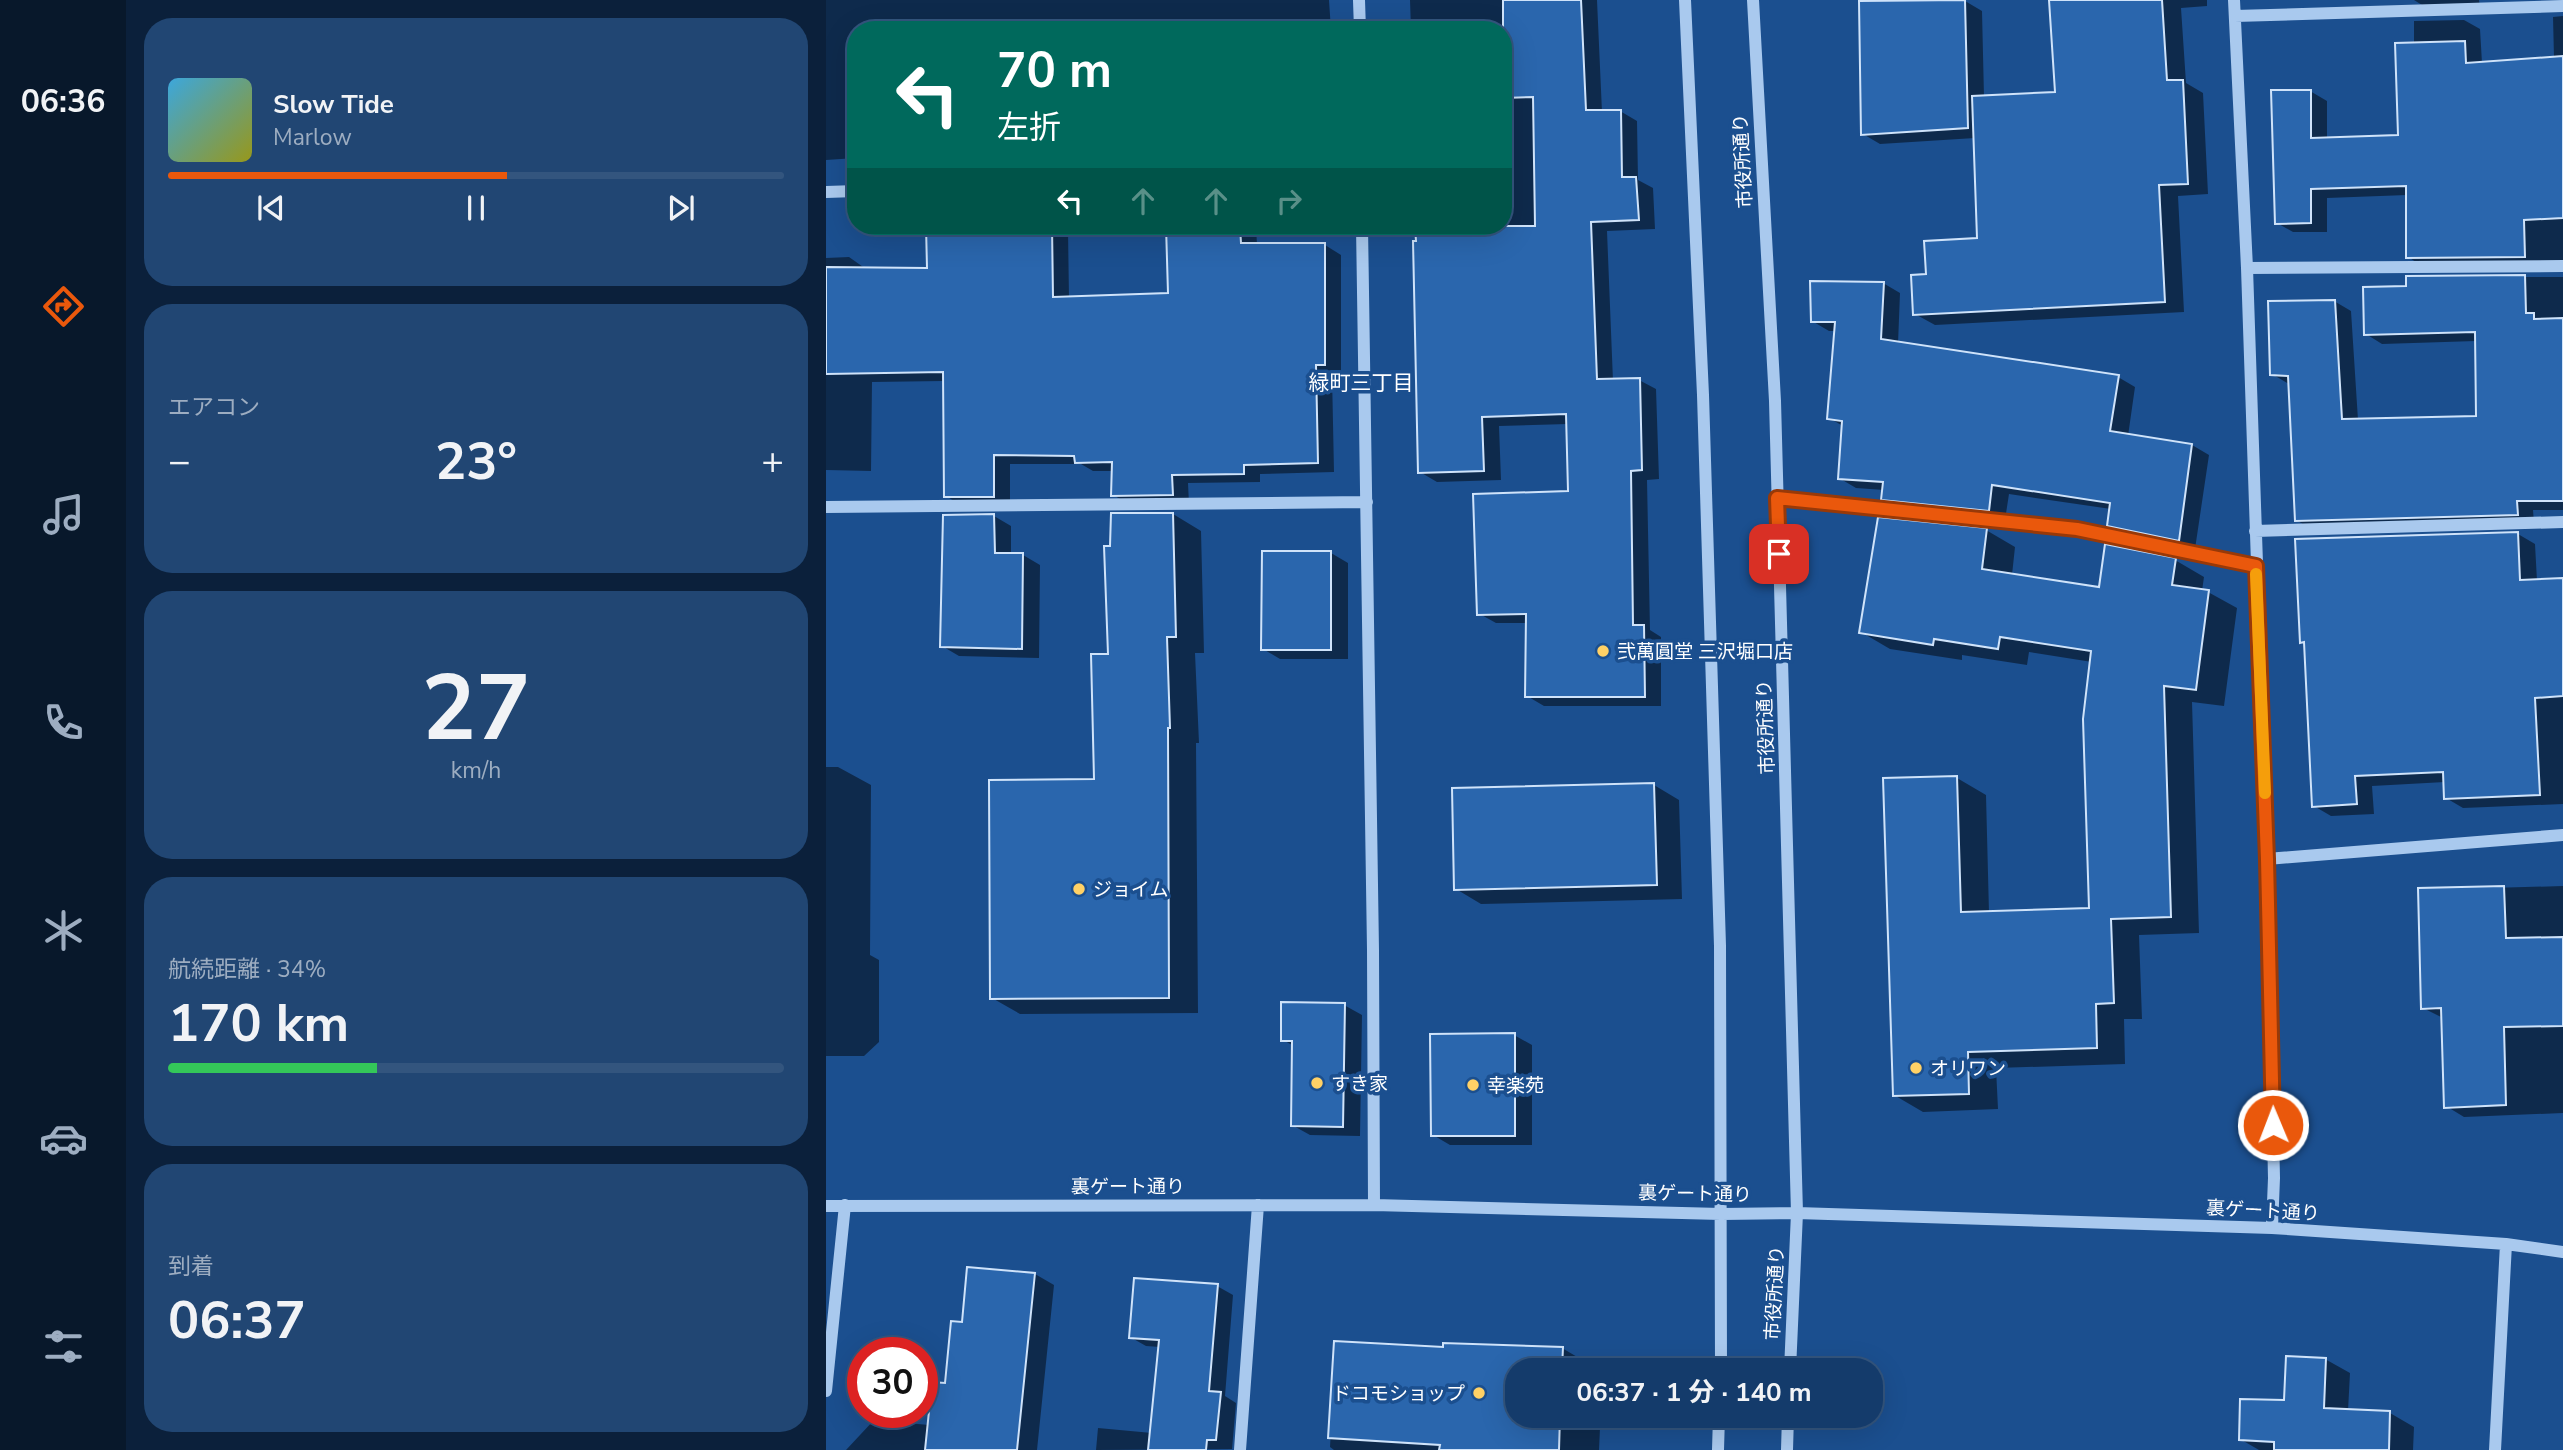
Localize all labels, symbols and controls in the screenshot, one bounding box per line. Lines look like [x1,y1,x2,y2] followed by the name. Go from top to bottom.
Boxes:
[997,37,1112,104] text: 70 m
[882,49,973,140] icon: left
[21,80,105,123] text: 06:36
[273,87,394,122] text: Slow Tide
[997,106,1061,149] text: 左折
[1728,113,1758,209] street label: 市役所通り
[273,122,352,153] text: Marlow
[1051,182,1089,220] icon: left
[1124,182,1162,220] icon: ahead
[1197,182,1235,220] icon: ahead
[1270,182,1308,220] icon: right
[252,189,290,227] icon: previous
[457,189,495,227] icon: pause
[662,189,700,227] icon: next
[39,282,88,331] icon: directions
[1309,369,1414,397] district label: 緑町三丁目
[168,392,260,423] text: エアコン
[435,426,517,497] text: 23°
[168,436,191,487] text: −
[761,436,784,487] text: +
[39,490,88,539] icon: music
[1749,524,1809,584] pin
[1760,535,1798,573] icon: arrive
[1617,639,1793,665] place label: 弐萬圓堂 三沢堀口店
[1595,643,1611,659] marker: 弐萬圓堂 三沢堀口店
[421,647,531,771] text: 27
[1751,679,1781,775] street label: 市役所通り
[39,698,88,747] icon: phone
[451,755,501,786] text: km/h
[1093,877,1169,903] place label: ジョイム
[1071,881,1087,897] marker: ジョイム
[39,906,88,955] icon: climate
[168,954,326,985] text: 航続距離 · 34%
[168,988,349,1059] text: 170 km
[1930,1056,2006,1082] place label: オリワン
[1908,1060,1924,1076] marker: オリワン
[1331,1071,1388,1097] place label: すき家
[1487,1073,1544,1099] place label: 幸楽苑
[1309,1075,1325,1091] marker: すき家
[1465,1077,1481,1093] marker: 幸楽苑
[2236,1088,2310,1162] position arrow
[39,1114,88,1163] icon: car
[1071,1174,1185,1200] street label: 裏ゲート通り
[1638,1180,1752,1208] street label: 裏ゲート通り
[2205,1195,2321,1227] street label: 裏ゲート通り
[1760,1245,1790,1341] street label: 市役所通り
[168,1251,214,1282] text: 到着
[168,1285,306,1356] text: 06:37
[39,1322,88,1371] icon: filters
[847,1337,938,1428] speed limit sign: 30
[1576,1375,1812,1410] text: 06:37 · 1 分 · 140 m
[1332,1381,1465,1407] place label: ドコモショップ
[1471,1385,1487,1401] marker: ドコモショップ

